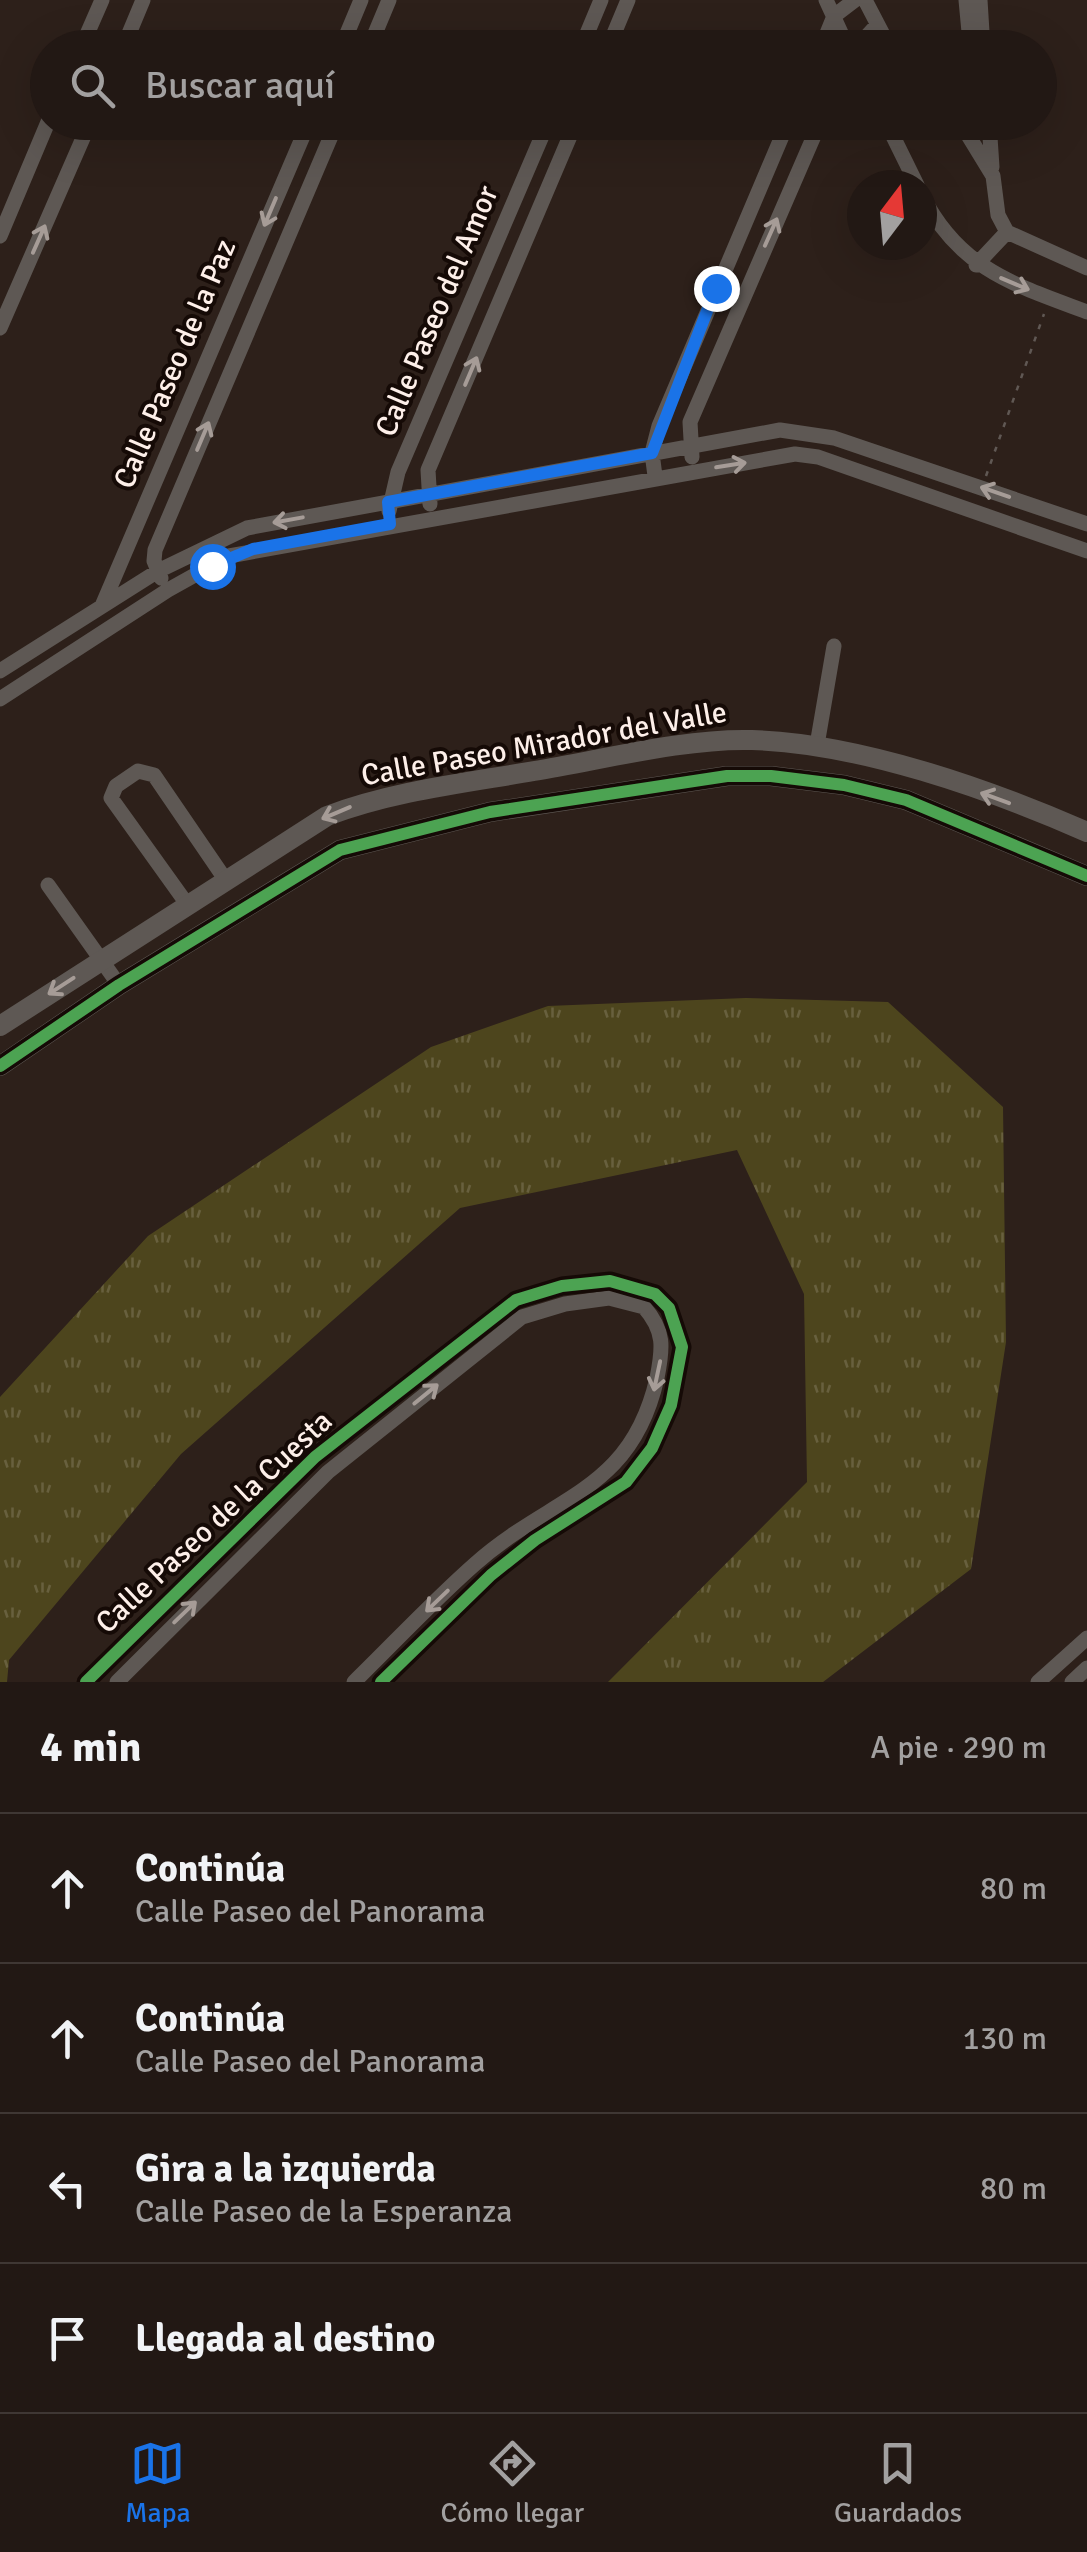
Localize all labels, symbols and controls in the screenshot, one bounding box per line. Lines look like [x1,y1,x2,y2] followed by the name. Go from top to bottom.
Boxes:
[30,30,1057,140] search box
[65,58,120,113] icon: search
[145,62,335,109] text: Buscar aquí
[847,170,937,260] north arrow
[367,180,507,442] street label: Calle Paseo del Amor
[260,196,278,227] one-way arrow
[763,217,781,248] one-way arrow
[31,224,49,255] one-way arrow
[106,234,244,494] street label: Calle Paseo de la Paz
[694,266,740,312] route end
[999,276,1030,294] one-way arrow
[463,356,481,387] one-way arrow
[195,422,213,452] one-way arrow
[714,455,747,473] one-way arrow
[980,482,1011,500] one-way arrow
[273,512,305,531] one-way arrow
[190,544,236,590] route start
[358,694,730,794] street label: Calle Paseo Mirador del Valle
[981,788,1012,806] one-way arrow
[321,805,352,823] one-way arrow
[48,975,76,996] one-way arrow
[647,1359,665,1391] one-way arrow
[412,1383,438,1405] one-way arrow
[88,1403,340,1641] street label: Calle Paseo de la Cuesta
[425,1589,449,1613] one-way arrow
[173,1600,197,1624] one-way arrow
[40,1722,141,1773] text: 4 min
[871,1728,1047,1767] text: A pie · 290 m
[135,1845,285,1892] text: Continúa
[40,1861,95,1916] icon: ahead
[980,1869,1047,1908] text: 80 m
[135,1892,486,1931] text: Calle Paseo del Panorama
[135,1995,285,2042] text: Continúa
[40,2011,95,2066] icon: ahead
[963,2019,1047,2058] text: 130 m
[135,2042,486,2081] text: Calle Paseo del Panorama
[135,2145,436,2192] text: Gira a la izquierda
[40,2161,95,2216] icon: left
[980,2169,1047,2208] text: 80 m
[135,2192,512,2231] text: Calle Paseo de la Esperanza
[40,2311,95,2366] icon: arrive
[135,2315,435,2362] text: Llegada al destino
[125,2436,191,2530] tab: Mapa
[441,2436,584,2530] tab: Cómo llegar
[834,2436,962,2530] tab: Guardados

